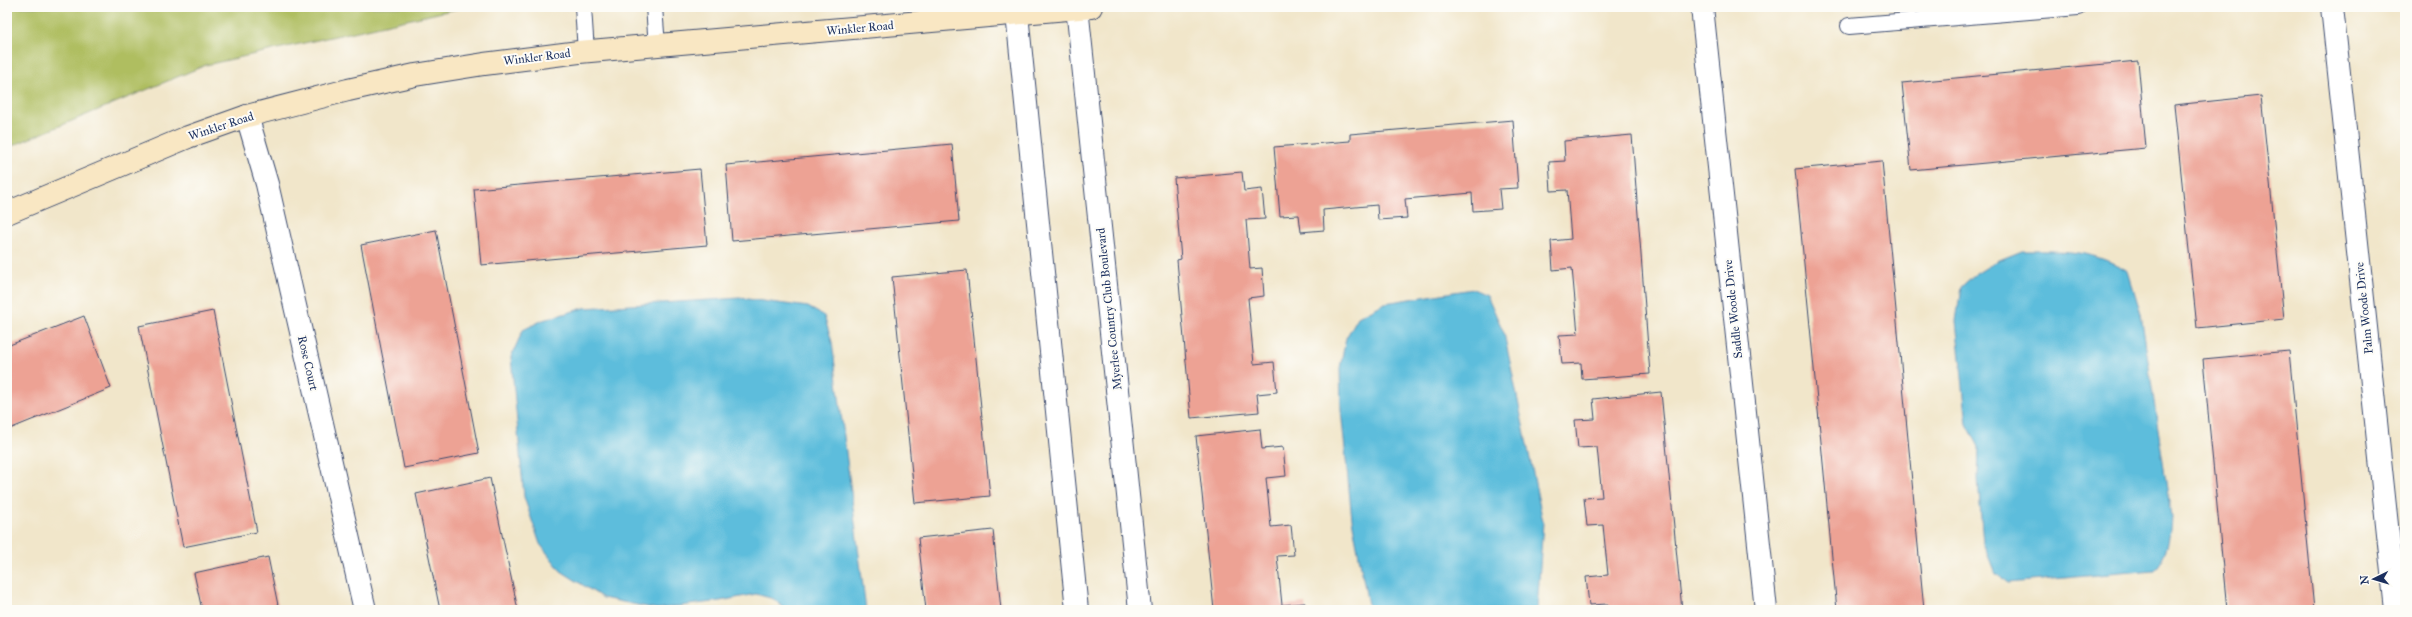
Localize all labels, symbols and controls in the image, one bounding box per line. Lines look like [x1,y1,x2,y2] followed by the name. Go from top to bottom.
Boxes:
[826,18,894,38] street label: Winkler Road
[503,46,571,68] street label: Winkler Road
[187,109,255,143] street label: Winkler Road
[1094,227,1124,391] street label: Myerlee Country Club Boulevard
[1721,259,1745,359] street label: Saddle Woode Drive
[2352,261,2376,355] street label: Palm Woode Drive
[295,334,321,393] street label: Rose Court
[2354,559,2394,599] north arrow
[2358,574,2371,585] text: N

